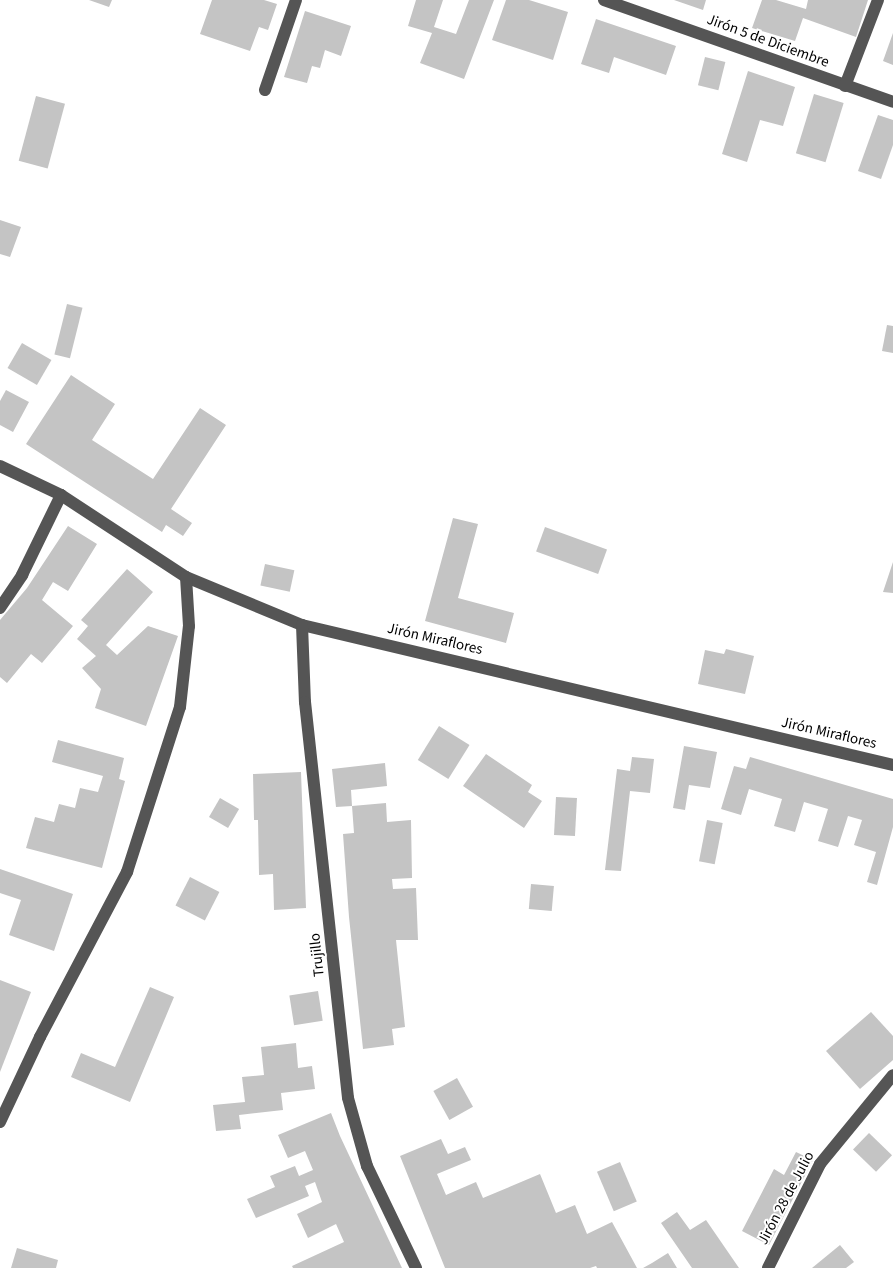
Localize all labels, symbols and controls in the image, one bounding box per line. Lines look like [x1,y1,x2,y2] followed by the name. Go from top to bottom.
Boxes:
[705,11,831,71] street label: Jirón 5 de Diciembre
[386,619,484,659] street label: Jirón Miraflores
[780,713,878,753] street label: Jirón Miraflores
[306,932,328,978] street label: Trujillo
[754,1148,818,1248] street label: Jirón 28 de Julio

